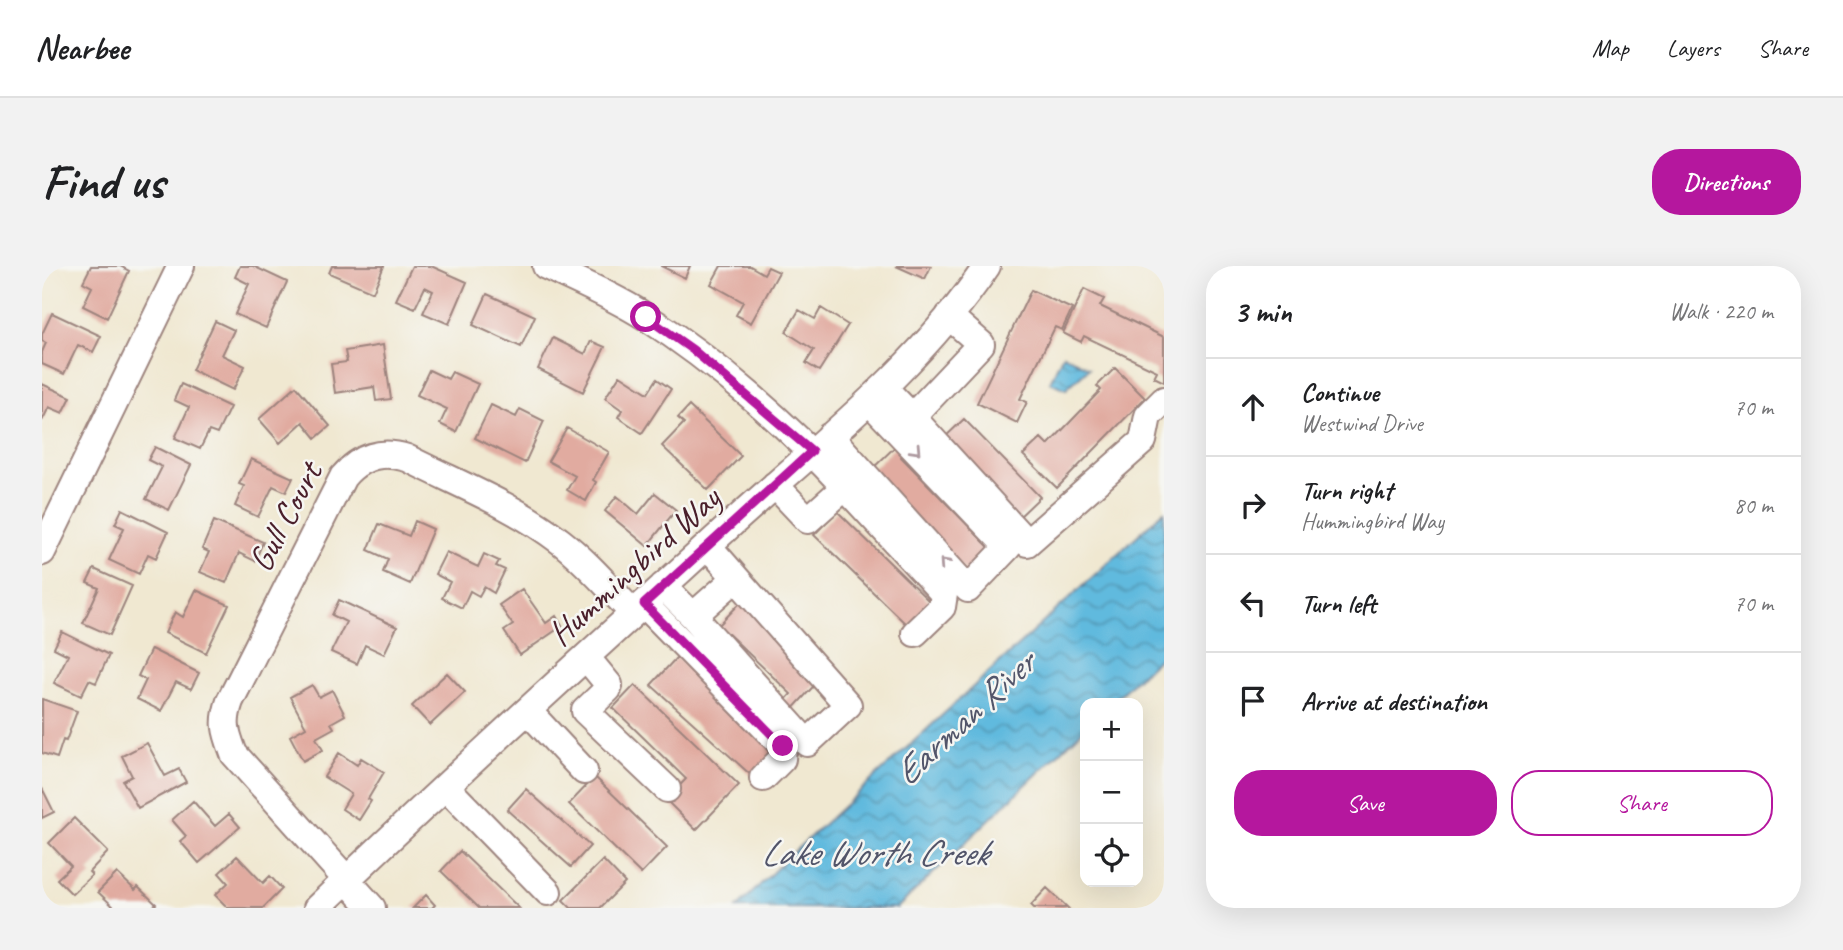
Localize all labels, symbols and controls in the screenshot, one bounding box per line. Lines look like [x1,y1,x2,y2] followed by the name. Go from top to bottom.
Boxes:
[35,27,129,69] text: Nearbee
[1592,33,1629,63] text: Map
[1667,33,1720,63] text: Layers
[1758,33,1808,63] text: Share
[1652,149,1801,215] button: Directions
[42,151,164,213] text: Find us
[1234,293,1291,331] text: 3 min
[1669,297,1773,326] text: Walk · 220 m
[630,301,661,332] route start
[1301,376,1379,409] text: Continue
[1234,388,1272,426] icon: ahead
[1734,393,1773,422] text: 70 m
[1301,409,1423,438] text: Westwind Drive
[908,442,921,455] one-way arrow
[238,452,334,579] street label: Gull Court
[1301,474,1392,507] text: Turn right
[538,475,731,655] street label: Hummingbird Way
[1234,486,1272,524] icon: right
[1734,491,1773,520] text: 80 m
[1301,507,1444,536] text: Hummingbird Way
[940,558,952,571] one-way arrow
[1234,584,1272,622] icon: left
[1301,587,1376,620] text: Turn left
[1734,589,1773,618] text: 70 m
[883,637,1049,795] water label: Earman River
[1234,682,1272,720] icon: arrive
[1301,685,1487,718] text: Arrive at destination
[1080,698,1143,887] map controls
[1080,698,1143,761] button: +
[767,730,798,761] route end
[1080,761,1143,824] button: −
[1234,770,1497,836] button: Save
[1511,770,1773,836] button: Share
[1080,824,1143,887] button: locate
[761,829,995,876] water label: Lake Worth Creek

